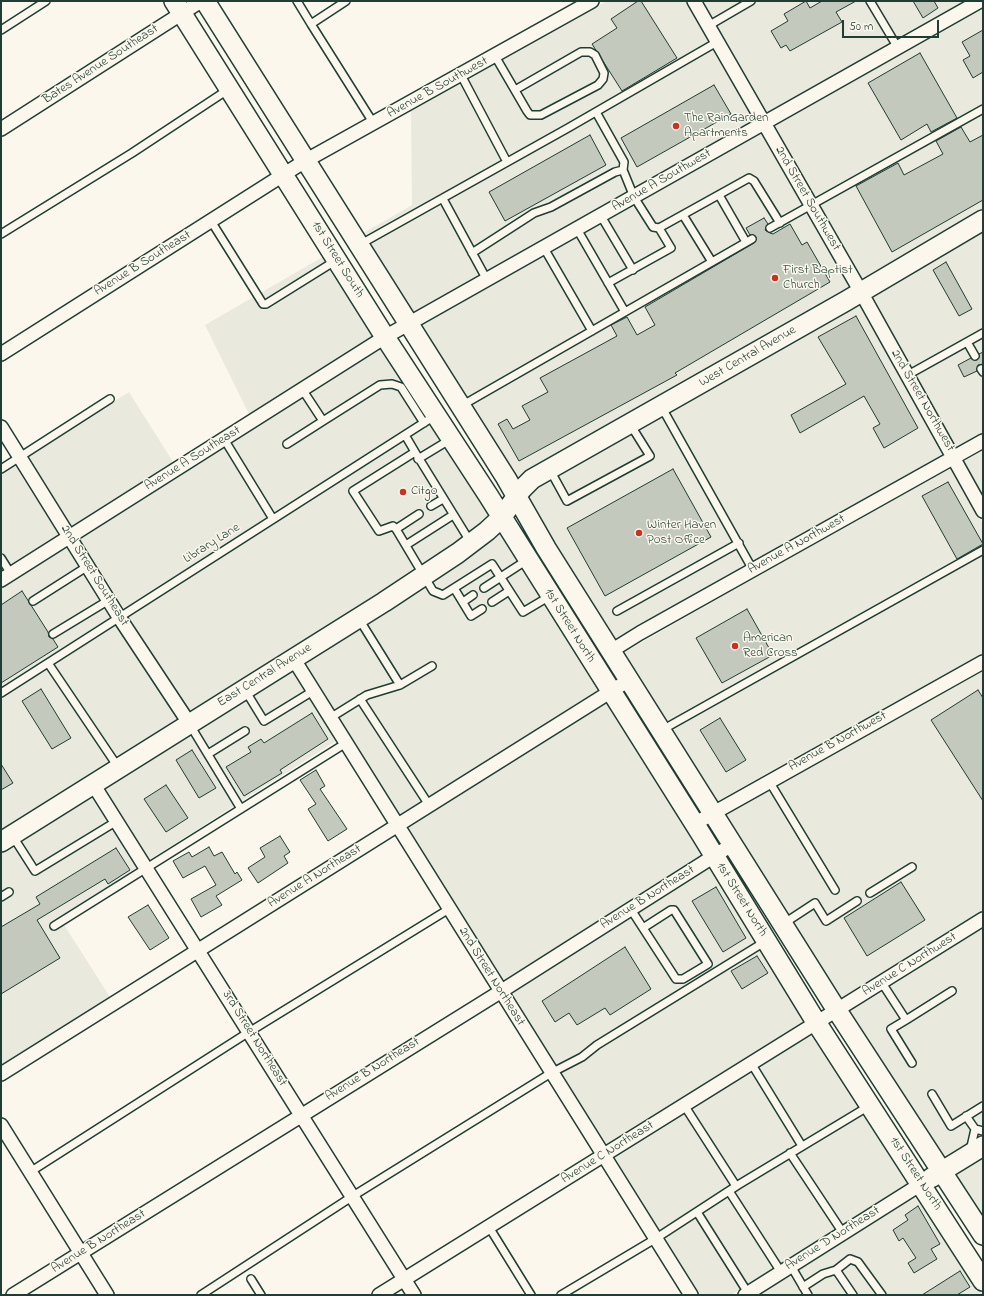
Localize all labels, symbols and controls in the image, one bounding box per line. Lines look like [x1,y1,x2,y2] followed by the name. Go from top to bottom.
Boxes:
[844,12,941,38] scale bar
[849,18,873,36] text: 50 m
[40,22,162,108] street label: Bates Avenue Southeast
[385,54,491,122] street label: Avenue B Southwest
[684,111,768,142] place label: The RainGarden Apartments
[671,121,681,131] marker: The RainGarden Apartments
[771,144,843,254] street label: 2nd Street Southwest
[610,146,714,216] street label: Avenue A Southwest
[307,219,367,301] street label: 1st Street South
[92,228,194,300] street label: Avenue B Southeast
[783,263,853,294] place label: First Baptist Church
[770,273,780,283] marker: First Baptist Church
[697,323,799,391] street label: West Central Avenue
[887,347,957,455] street label: 2nd Street Northwest
[142,423,244,495] street label: Avenue A Southeast
[411,484,437,500] place label: Citgo
[398,487,408,497] marker: Citgo
[746,512,848,578] street label: Avenue A Northwest
[647,518,716,549] place label: Winter Haven Post Office
[181,521,243,567] street label: Library Lane
[57,523,131,629] street label: 2nd Street Southeast
[634,528,644,538] marker: Winter Haven Post Office
[540,586,598,666] street label: 1st Street North
[743,631,798,662] place label: American Red Cross
[215,641,315,711] street label: East Central Avenue
[730,641,740,651] marker: American Red Cross
[786,709,890,775] street label: Avenue B Northwest
[265,842,365,912] street label: Avenue A Northeast
[712,860,770,940] street label: 1st Street North
[598,863,698,933] street label: Avenue B Northeast
[454,925,528,1029] street label: 2nd Street Northeast
[860,930,960,1000] street label: Avenue C Northwest
[218,988,290,1090] street label: 3rd Street Northeast
[323,1035,423,1105] street label: Avenue B Northeast
[559,1118,657,1188] street label: Avenue C Northeast
[885,1134,945,1214] street label: 1st Street North
[783,1204,883,1274] street label: Avenue D Northeast
[49,1207,149,1277] street label: Avenue B Northeast

